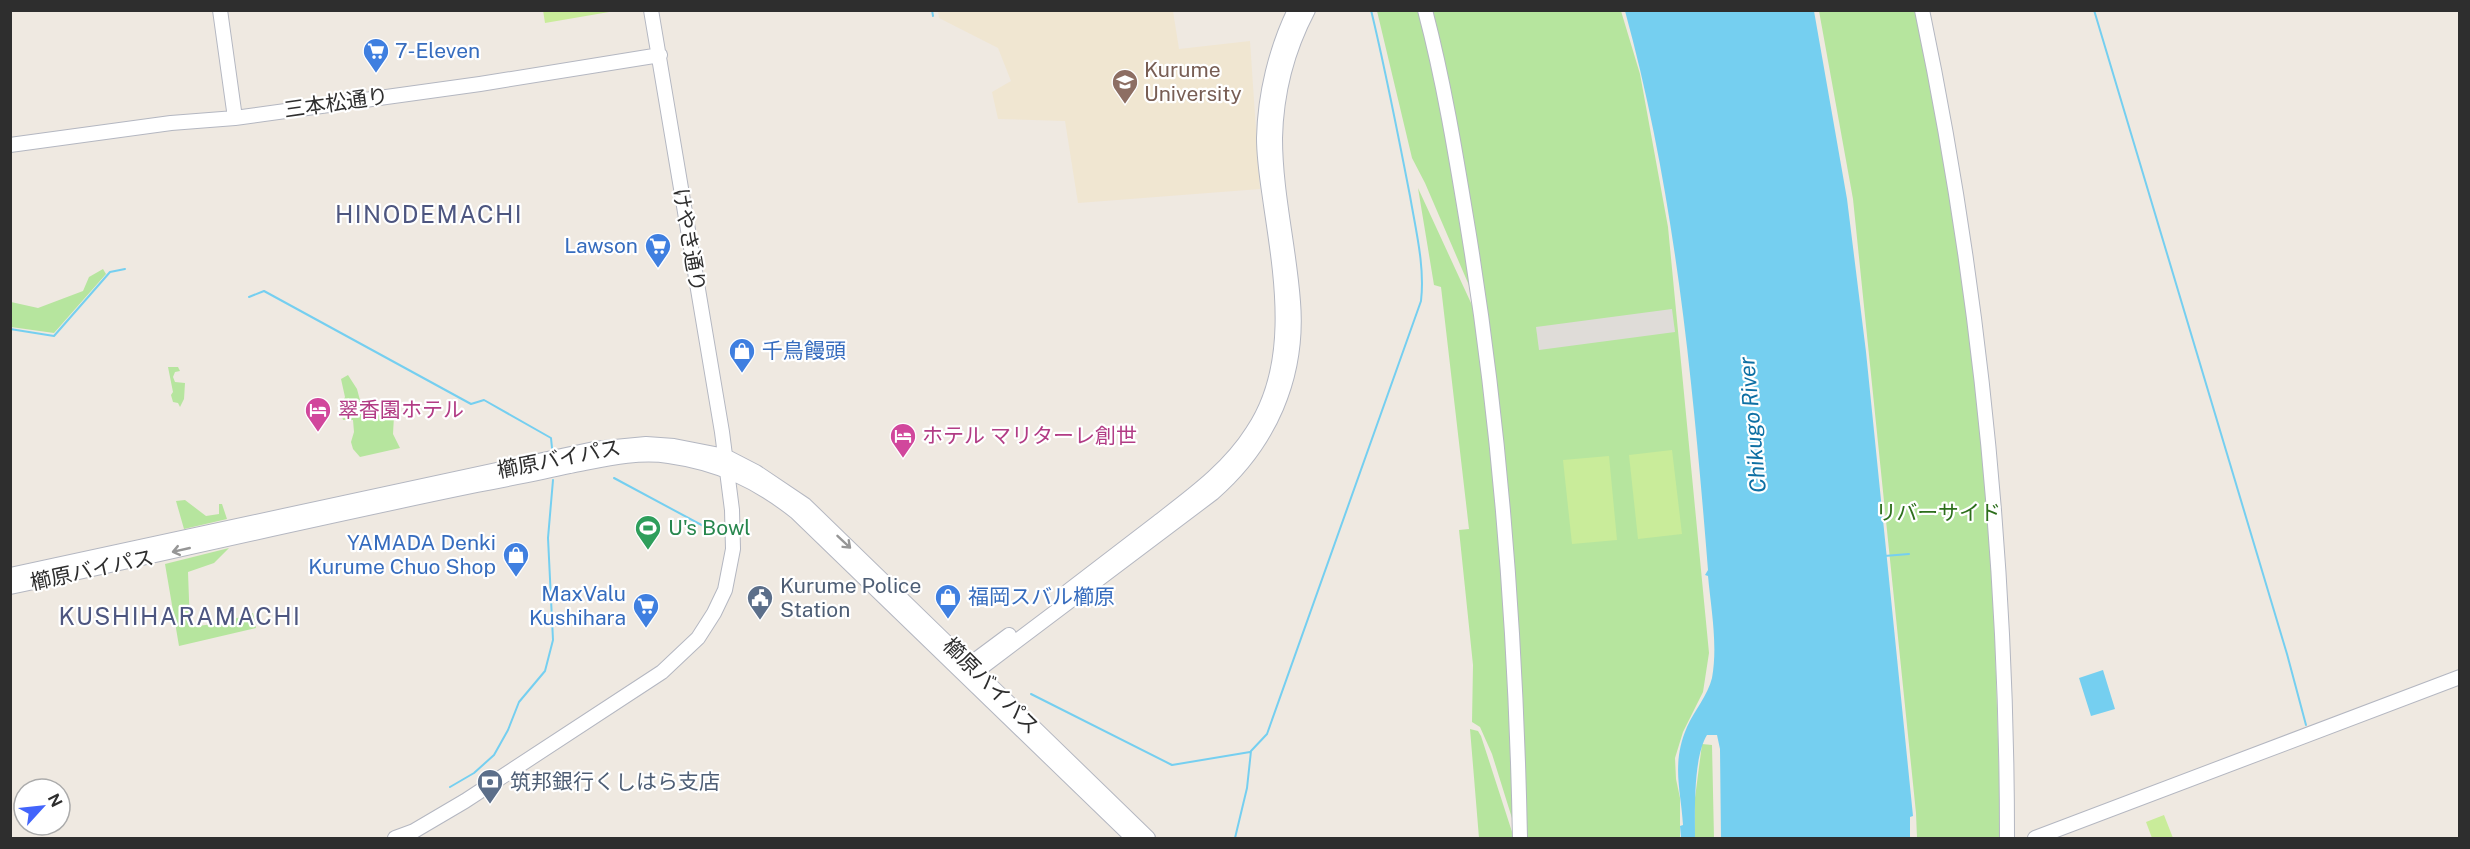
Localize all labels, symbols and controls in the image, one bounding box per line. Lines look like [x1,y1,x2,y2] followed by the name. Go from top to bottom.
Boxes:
[361,36,391,74] supermarket icon: 7-Eleven
[395,38,480,63] place label: 7-Eleven
[1144,57,1242,106] place label: Kurume University
[1110,67,1140,105] school or university icon: Kurume University
[282,83,390,122] street label: 三本松通り
[668,186,711,294] street label: けやき通り
[335,200,523,228] district label: HINODEMACHI
[643,231,673,269] supermarket icon: Lawson
[564,233,638,258] place label: Lawson
[727,336,757,374] shop icon: 千鳥饅頭
[762,338,846,363] place label: 千鳥饅頭
[1733,355,1771,494] water label: Chikugo River
[303,395,333,433] hotel icon: 翠香園ホテル
[338,397,464,422] place label: 翠香園ホテル
[888,421,918,459] hotel icon: ホテル マリターレ創世
[922,423,1137,448] place label: ホテル マリターレ創世
[495,434,623,483] street label: 櫛原バイパス
[1875,500,2001,525] park label: リバーサイド
[633,513,663,551] sports icon: U's Bowl
[668,515,751,540] place label: U's Bowl
[308,530,496,579] place label: YAMADA Denki Kurume Chuo Shop
[837,535,852,549] one-way arrow
[501,540,531,578] shop icon: YAMADA Denki Kurume Chuo Shop
[28,544,156,595] street label: 櫛原バイパス
[172,545,191,557] one-way arrow
[780,573,921,622] place label: Kurume Police Station
[529,581,626,630] place label: MaxValu Kushihara
[933,582,963,620] shop icon: 福岡スバル櫛原
[745,583,775,621] public building icon: Kurume Police Station
[968,584,1115,609] place label: 福岡スバル櫛原
[631,591,661,629] supermarket icon: MaxValu Kushihara
[59,602,301,630] district label: KUSHIHARAMACHI
[938,632,1045,739] street label: 櫛原バイパス
[475,767,505,805] bank icon: 筑邦銀行くしはら支店
[510,769,720,794] place label: 筑邦銀行くしはら支店
[12,777,72,837] north arrow
[44,791,66,810] text: N

